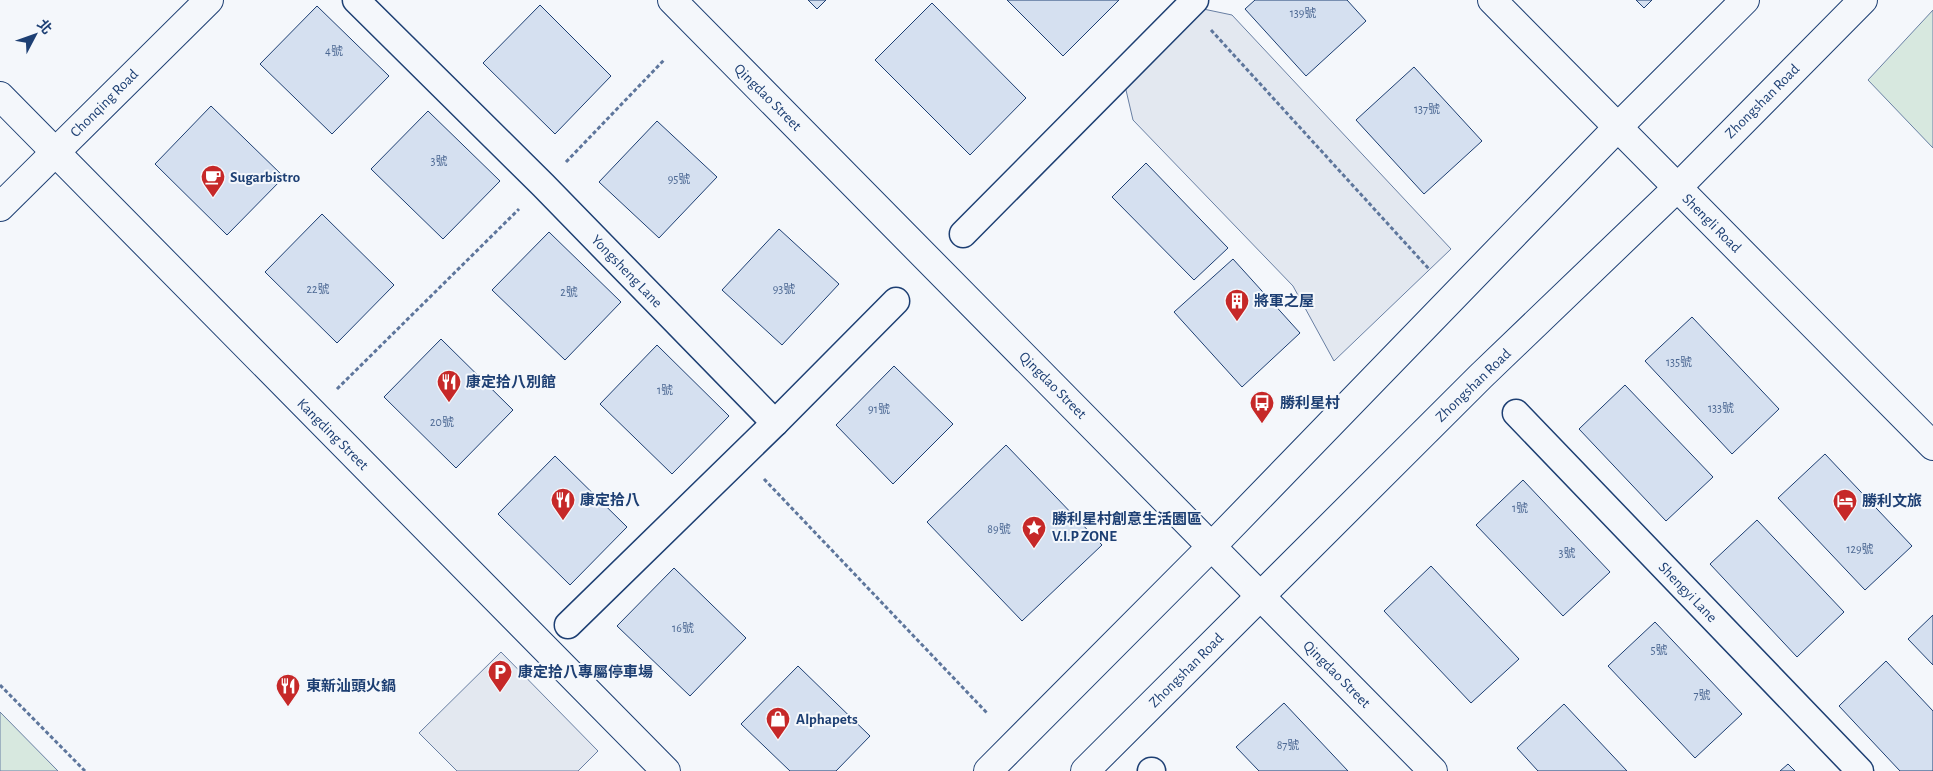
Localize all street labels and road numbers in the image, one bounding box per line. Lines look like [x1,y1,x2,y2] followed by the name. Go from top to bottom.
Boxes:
[731,61,804,134] street label: Qingdao Street
[1722,61,1803,141] street label: Zhongshan Road
[68,66,141,140] street label: Chonqing Road
[1679,191,1744,256] street label: Shengli Road
[588,232,665,311] street label: Yongsheng Lane
[1433,346,1514,425] street label: Zhongshan Road
[1016,349,1089,422] street label: Qingdao Street
[294,396,371,473] street label: Kangding Street
[1656,559,1720,625] street label: Shengyi Lane
[1146,630,1227,710] street label: Zhongshan Road
[1300,638,1373,711] street label: Qingdao Street

